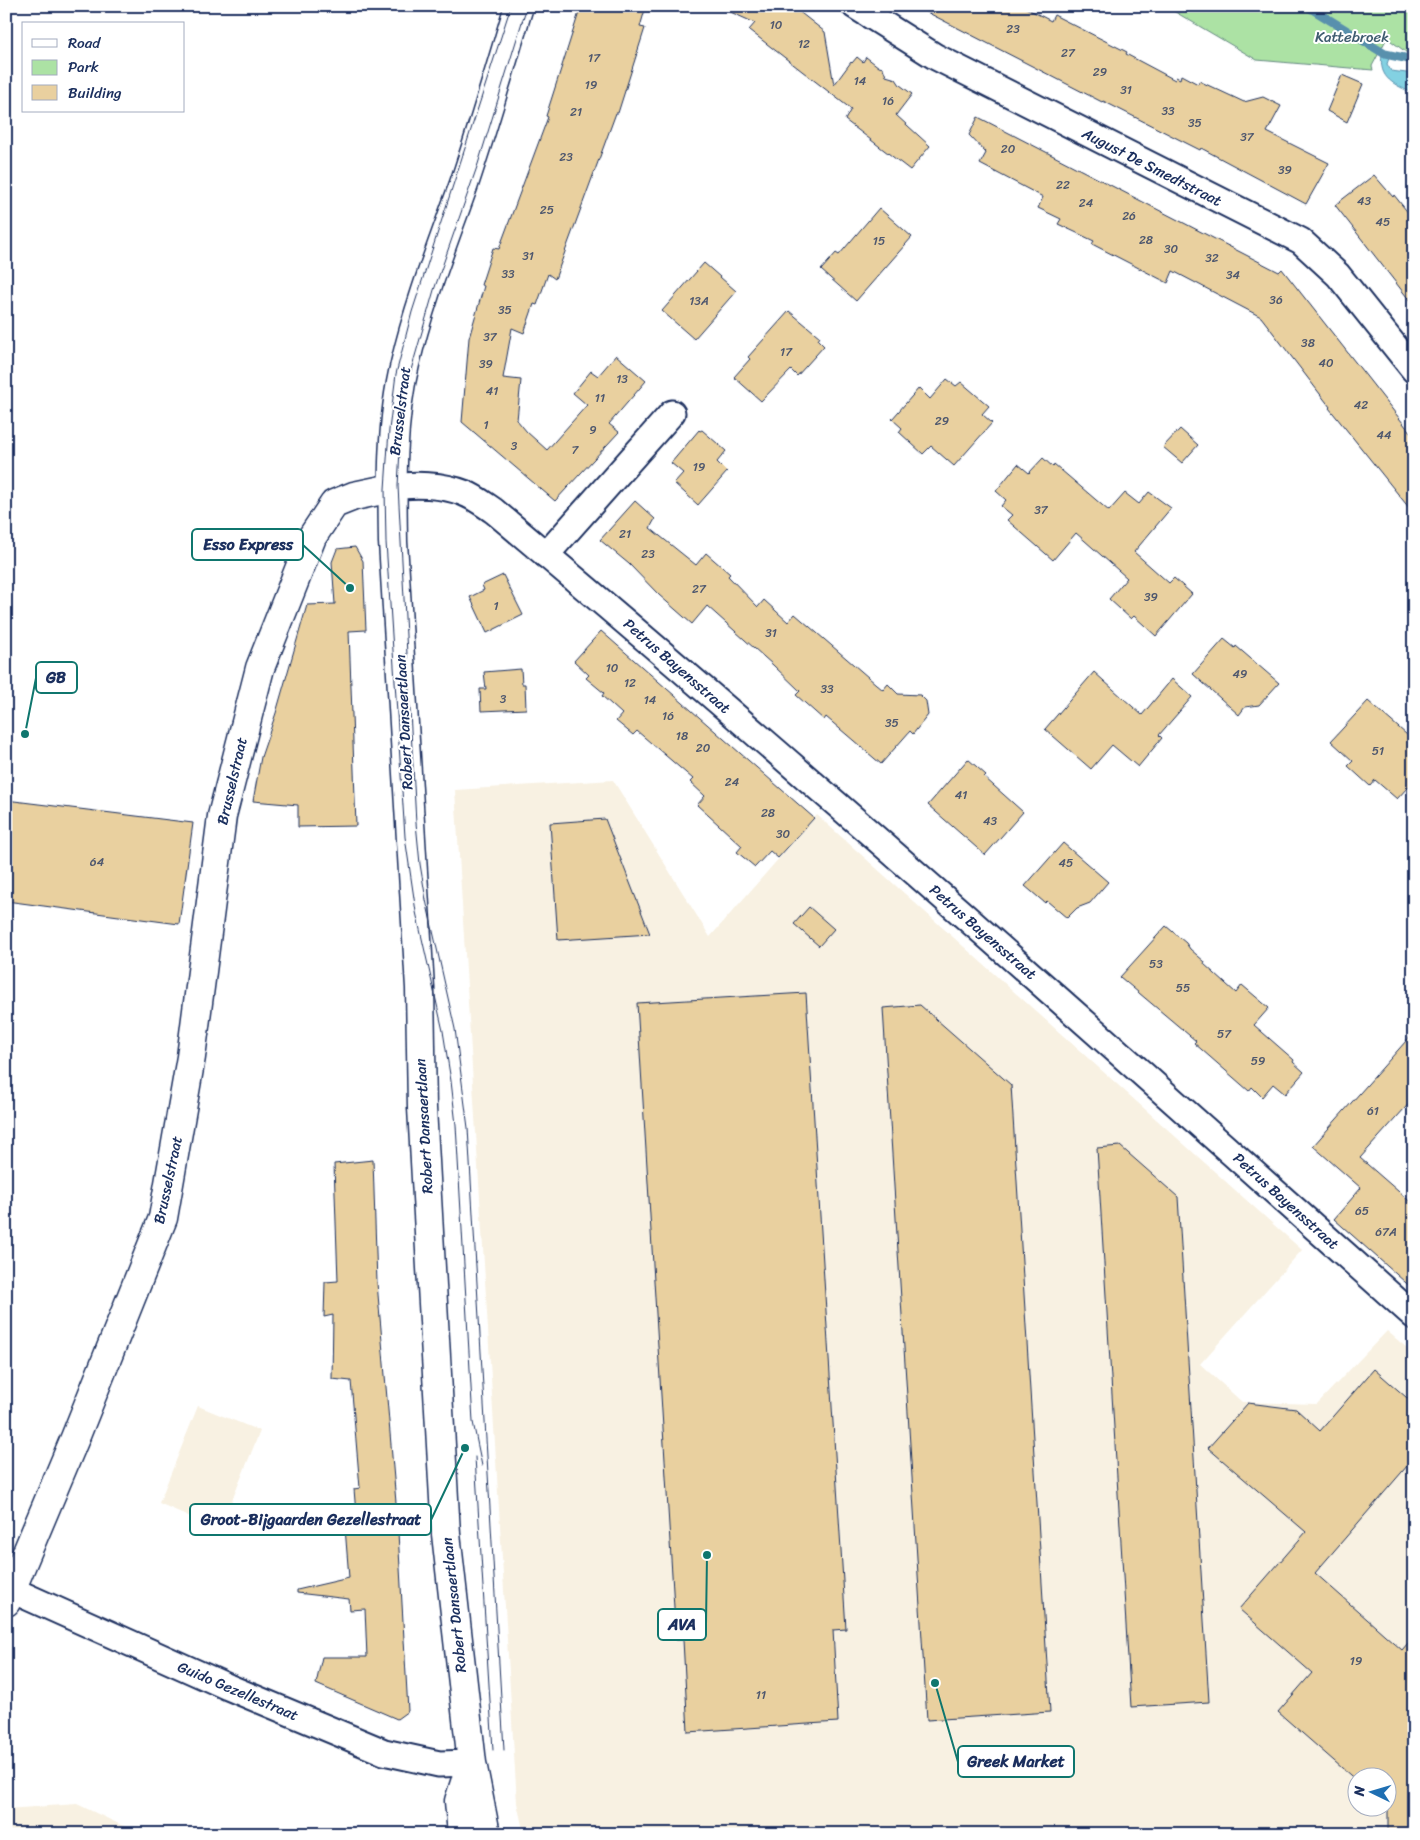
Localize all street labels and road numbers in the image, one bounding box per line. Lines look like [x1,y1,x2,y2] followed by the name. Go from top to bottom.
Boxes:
[1076,120,1227,214] street label: August De Smedtstraat
[382,365,418,457] street label: Brusselstraat
[617,612,737,721] street label: Petrus Bayensstraat
[387,654,421,790] street label: Robert Dansaertlaan
[209,734,255,827] street label: Brusselstraat
[923,878,1043,987] street label: Petrus Bayensstraat
[407,1058,441,1194] street label: Robert Dansaertlaan
[146,1133,190,1226] street label: Brusselstraat
[1227,1146,1345,1256] street label: Petrus Bayensstraat
[434,1536,474,1674] street label: Robert Dansaertlaan
[173,1654,303,1728] street label: Guido Gezellestraat

